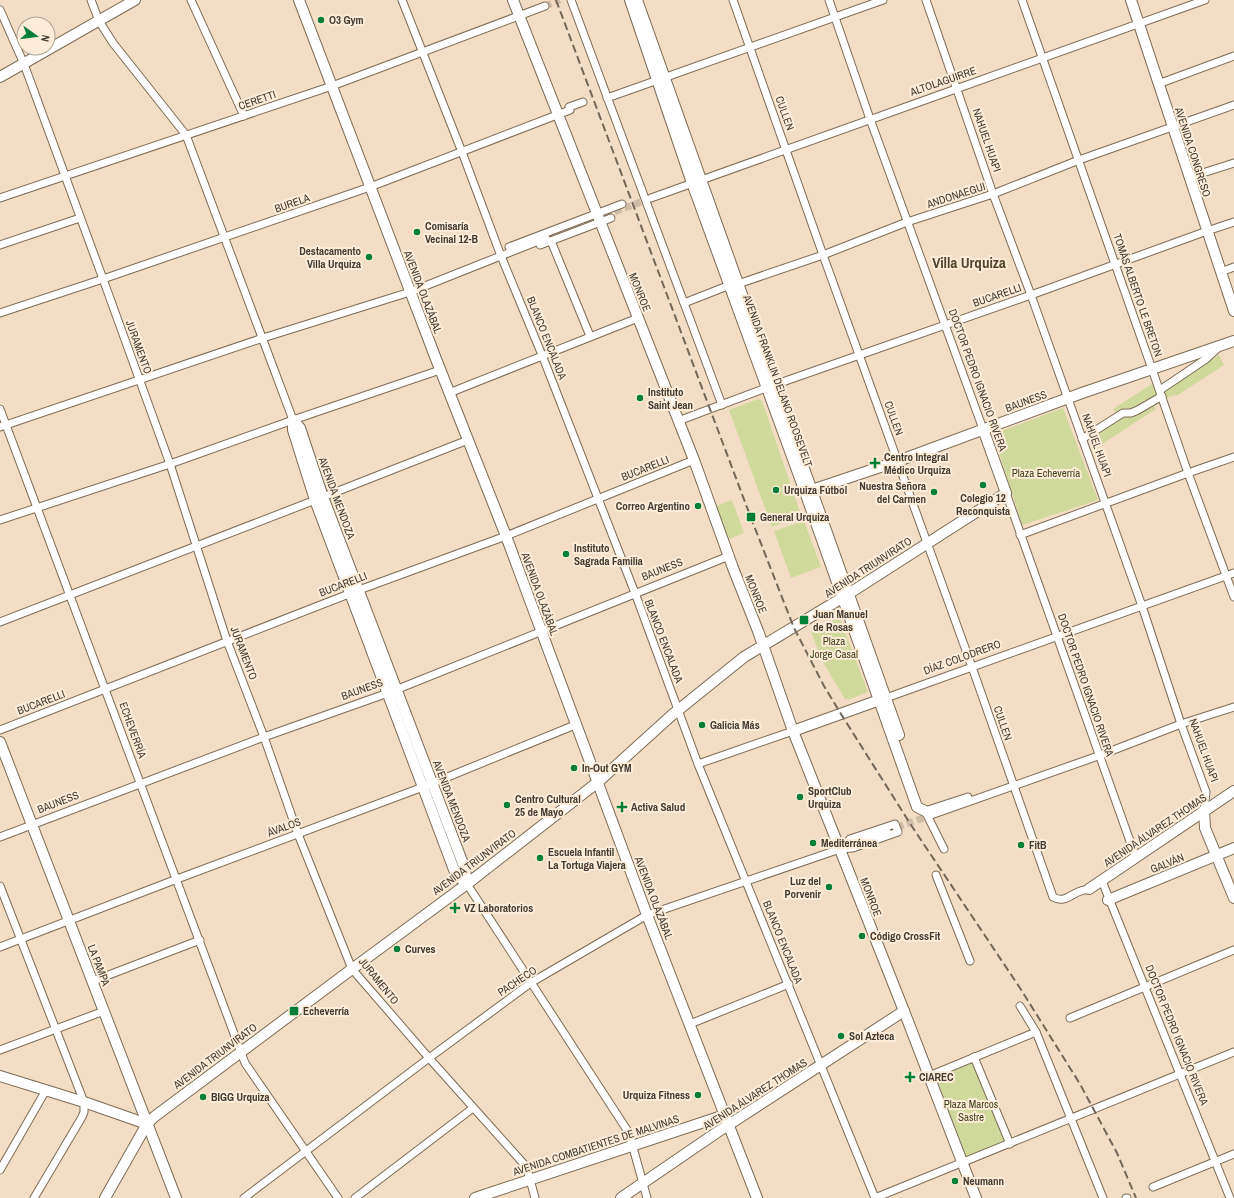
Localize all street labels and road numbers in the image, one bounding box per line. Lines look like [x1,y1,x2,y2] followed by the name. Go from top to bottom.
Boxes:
[907,63,978,99] street label: ALTOLAGUIRRE
[236,87,278,113] street label: CERETTI
[772,94,798,132] street label: CULLEN
[1172,104,1214,199] street label: AVENIDA CONGRESO
[970,106,1004,174] street label: NAHUEL HUAPI
[924,179,987,211] street label: ANDONAEGUI
[273,190,312,215] street label: BURELA
[1110,232,1166,358] street label: TOMÁS ALBERTO LE BRETON
[400,248,445,335] street label: AVENIDA OLAZÁBAL
[626,271,654,313] street label: MONROE
[971,280,1023,310] street label: BUCARELLI
[740,292,816,469] street label: AVENIDA FRANKLIN DELANO ROOSEVELT
[524,294,570,382] street label: BLANCO ENCALADA
[946,307,1011,454] street label: DOCTOR PEDRO IGNACIO RIVERA
[123,318,155,376] street label: JURAMENTO
[1003,387,1049,415] street label: BAUNESS
[881,399,907,437] street label: CULLEN
[1079,411,1115,479] street label: NAHUEL HUAPI
[619,452,671,484] street label: BUCARELLI
[315,454,359,542] street label: AVENIDA MENDOZA
[821,534,914,601] street label: AVENIDA TRIUNVIRATO
[518,550,562,638] street label: AVENIDA OLAZÁBAL
[639,554,685,584] street label: BAUNESS
[317,568,369,600] street label: BUCARELLI
[742,573,770,615] street label: MONROE
[642,597,687,686] street label: BLANCO ENCALADA
[1055,612,1117,759] street label: DOCTOR PEDRO IGNACIO RIVERA
[227,624,261,682] street label: JURAMENTO
[921,637,1003,677] street label: DÍAZ COLODRERO
[339,675,385,703] street label: BAUNESS
[15,686,67,718] street label: BUCARELLI
[116,700,150,761] street label: ECHEVERRÍA
[991,704,1015,742] street label: CULLEN
[1186,716,1222,784] street label: NAHUEL HUAPI
[430,757,474,845] street label: AVENIDA MENDOZA
[35,788,81,816] street label: BAUNESS
[1100,790,1209,870] street label: AVENIDA ÁLVAREZ THOMAS
[264,814,303,840] street label: ÁVALOS
[429,826,519,899] street label: AVENIDA TRIUNVIRATO
[1148,850,1186,876] street label: GALVÁN
[631,854,676,941] street label: AVENIDA OLAZÁBAL
[857,876,885,918] street label: MONROE
[760,898,806,986] street label: BLANCO ENCALADA
[85,942,114,989] street label: LA PAMPA
[356,955,402,1007] street label: JURAMENTO
[495,963,539,999] street label: PACHECO
[1142,963,1212,1108] street label: DOCTOR PEDRO IGNACIO RIVERA
[170,1020,260,1093] street label: AVENIDA TRIUNVIRATO
[700,1055,810,1133] street label: AVENIDA ÁLVAREZ THOMAS
[510,1111,681,1179] street label: AVENIDA COMBATIENTES DE MALVINAS

